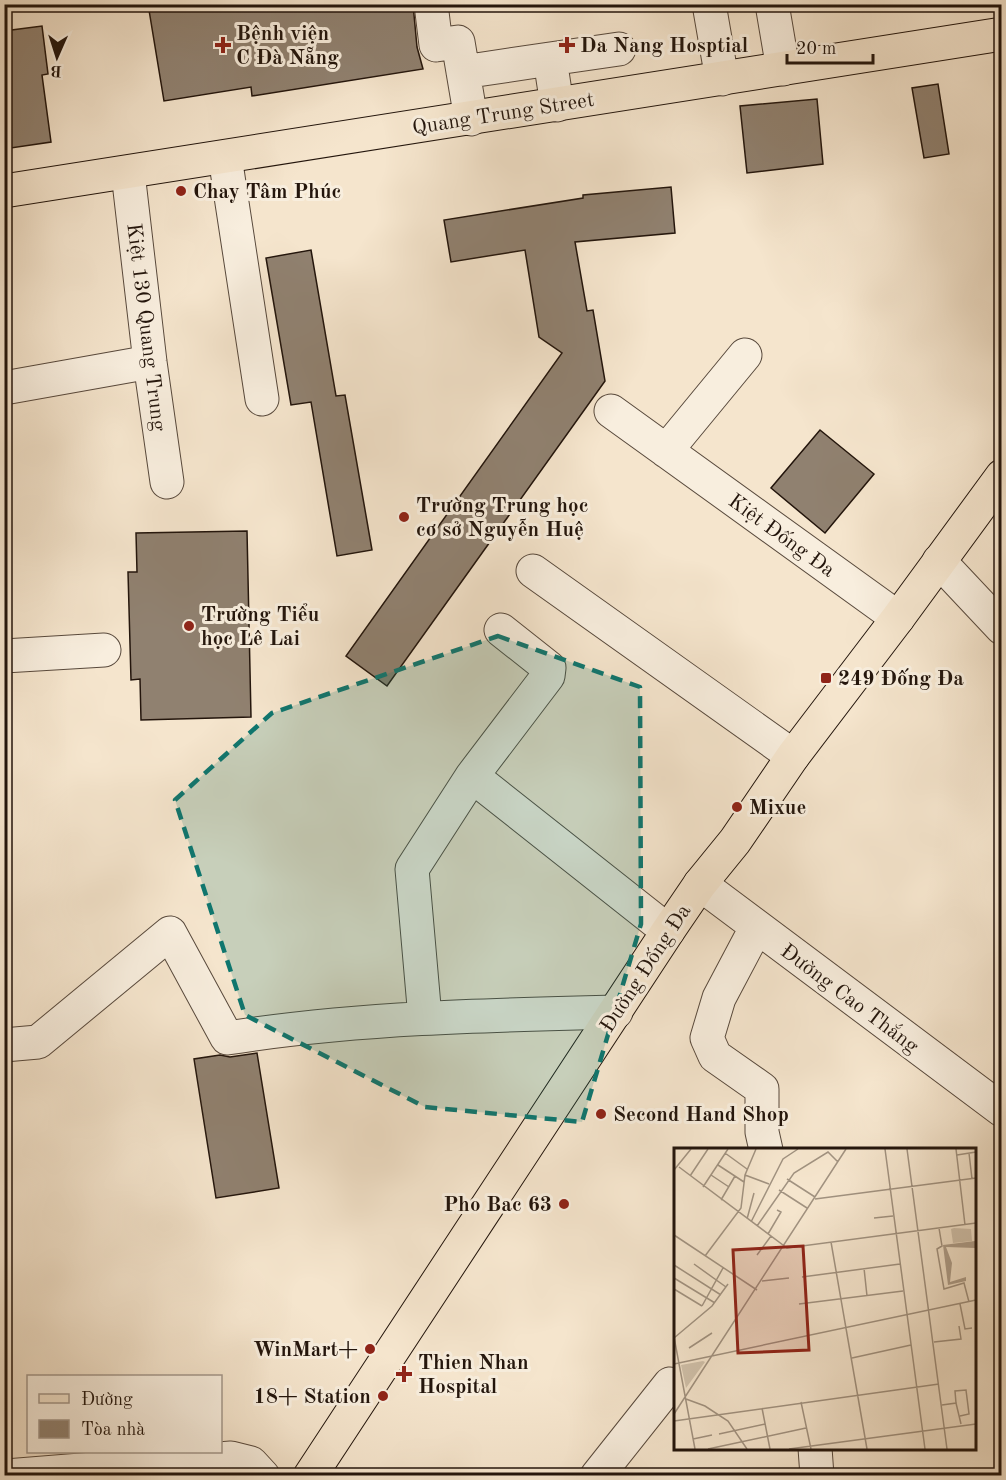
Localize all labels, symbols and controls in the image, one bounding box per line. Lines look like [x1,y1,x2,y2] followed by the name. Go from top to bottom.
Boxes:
[236,24,339,69] place label: Bệnh viện C Đà Nẵng
[27,27,87,87] north arrow
[787,27,872,65] scale bar
[214,36,232,54] marker: Bệnh viện C Đà Nẵng
[558,36,576,54] marker: Da Nang Hosptial
[580,36,748,57] place label: Da Nang Hosptial
[796,40,836,58] text: 20 m
[50,62,62,78] text: B
[411,90,596,139] street label: Quang Trung Street
[193,182,341,203] place label: Chay Tâm Phúc
[174,184,188,198] marker: Chay Tâm Phúc
[122,222,169,433] street label: Kiệt 130 Quang Trung
[724,490,839,582] street label: Kiệt Đống Đa
[416,496,589,541] place label: Trường Trung học cơ sở Nguyễn Huệ
[397,510,411,524] marker: Trường Trung học cơ sở Nguyễn Huệ
[201,603,319,650] place label: Trường Tiểu học Lê Lai
[182,619,196,633] marker: Trường Tiểu học Lê Lai
[838,668,964,690] place label: 249 Đống Đa
[819,671,833,685] marker: 249 Đống Đa
[749,798,806,819] place label: Mixue
[730,800,744,814] marker: Mixue
[596,901,695,1037] street label: Đường Đống Đa
[776,939,924,1058] street label: Đường Cao Thắng
[613,1105,789,1126] place label: Second Hand Shop
[594,1107,608,1121] marker: Second Hand Shop
[674,1148,976,1450] inset map
[443,1195,552,1216] place label: Pho Bac 63
[557,1197,571,1211] marker: Pho Bac 63
[253,1340,358,1361] place label: WinMart+
[363,1342,377,1356] marker: WinMart+
[418,1353,529,1398] place label: Thien Nhan Hospital
[395,1365,413,1383] marker: Thien Nhan Hospital
[27,1375,222,1453] legend
[254,1387,371,1408] place label: 18+ Station
[376,1389,390,1403] marker: 18+ Station
[81,1391,133,1409] text: Đường
[81,1421,145,1439] text: Tòa nhà

